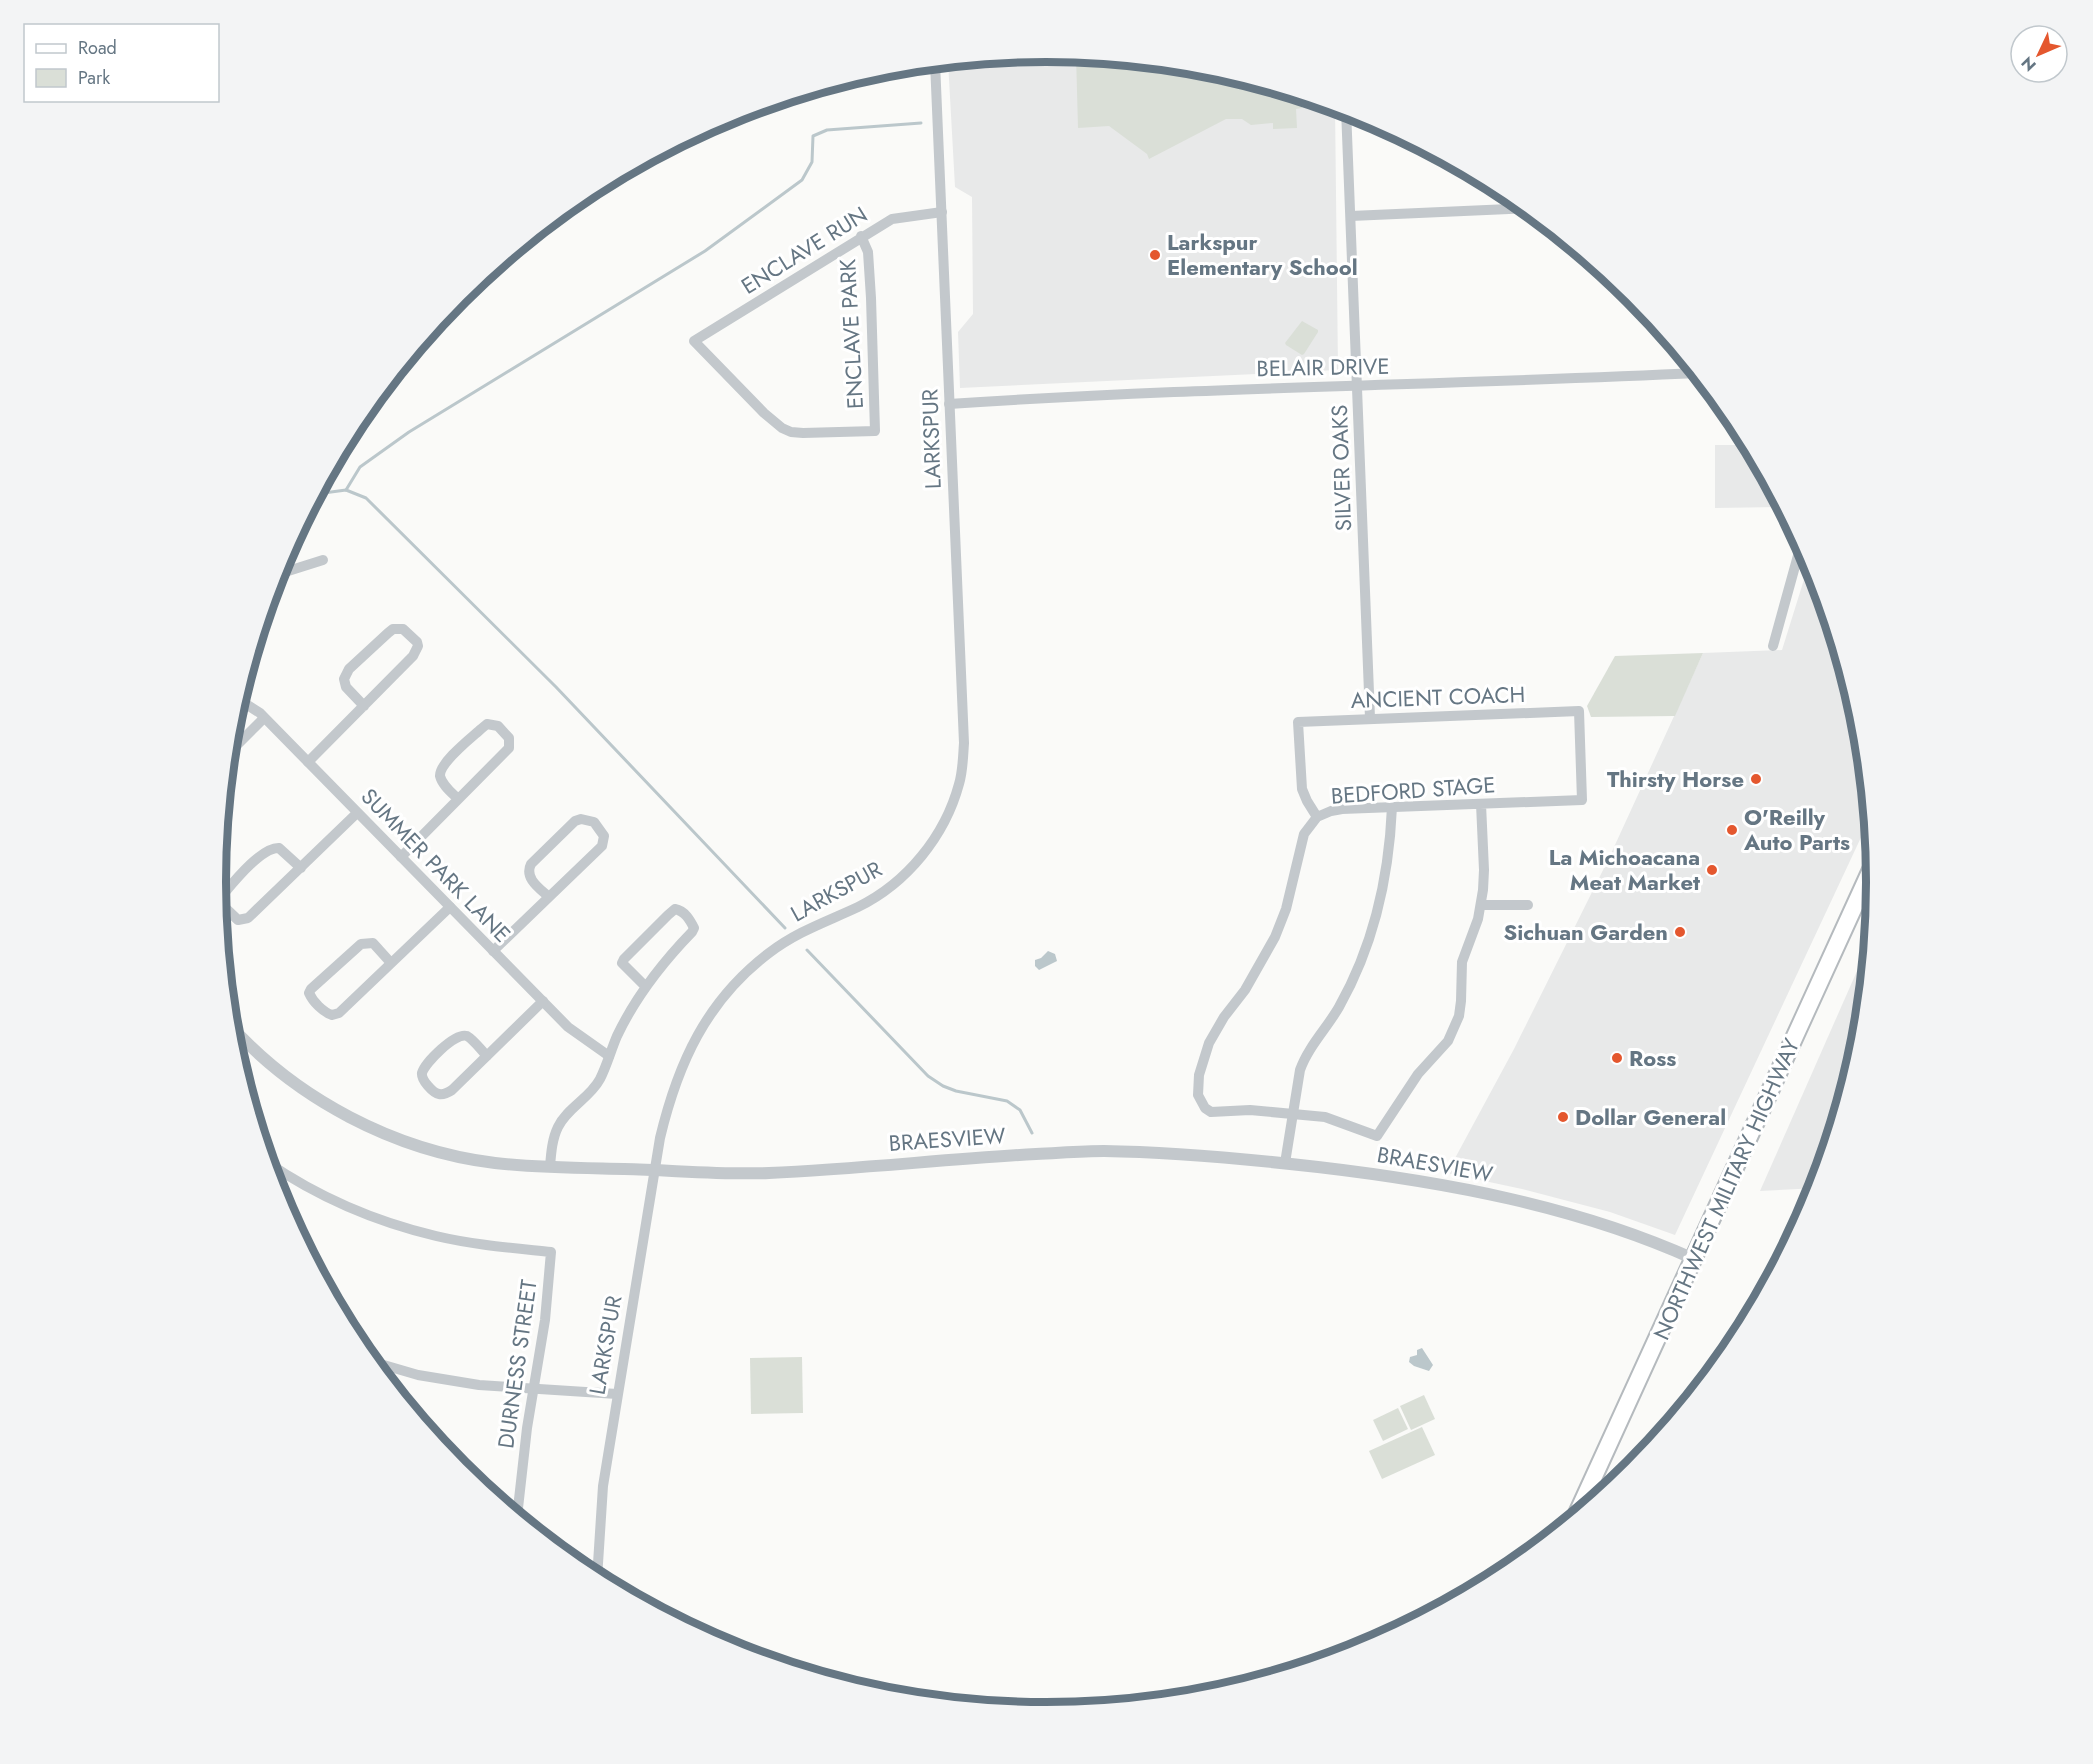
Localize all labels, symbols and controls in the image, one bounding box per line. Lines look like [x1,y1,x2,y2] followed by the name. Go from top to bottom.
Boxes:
[24,24,219,102] legend
[2009,24,2069,84] north arrow
[78,35,117,61] text: Road
[2016,52,2041,77] text: N
[78,65,110,91] text: Park
[735,198,873,302] street label: ENCLAVE RUN
[1167,226,1358,283] place label: Larkspur Elementary School
[1148,248,1162,262] marker: Larkspur Elementary School
[831,258,871,410] street label: ENCLAVE PARK
[1256,350,1390,384] street label: BELAIR DRIVE
[913,388,949,490] street label: LARKSPUR
[1323,404,1359,532] street label: SILVER OAKS
[1350,678,1526,716] street label: ANCIENT COACH
[1607,763,1744,795] place label: Thirsty Horse
[1330,768,1496,812] street label: BEDFORD STAGE
[1749,772,1763,786] marker: Thirsty Horse
[354,781,518,949] street label: SUMMER PARK LANE
[1743,801,1850,858] place label: O'Reilly Auto Parts
[1725,823,1739,837] marker: O'Reilly Auto Parts
[1549,841,1700,898] place label: La Michoacana Meat Market
[784,852,888,929] street label: LARKSPUR
[1705,863,1719,877] marker: La Michoacana Meat Market
[1503,916,1668,948] place label: Sichuan Garden
[1673,925,1687,939] marker: Sichuan Garden
[1645,1033,1807,1345] street label: NORTHWEST MILITARY HIGHWAY
[1629,1042,1676,1074] place label: Ross
[1610,1051,1624,1065] marker: Ross
[1575,1101,1726,1133] place label: Dollar General
[1556,1110,1570,1124] marker: Dollar General
[887,1119,1007,1159] street label: BRAESVIEW
[1375,1138,1496,1190] street label: BRAESVIEW
[489,1277,545,1450] street label: DURNESS STREET
[581,1292,630,1397] street label: LARKSPUR

